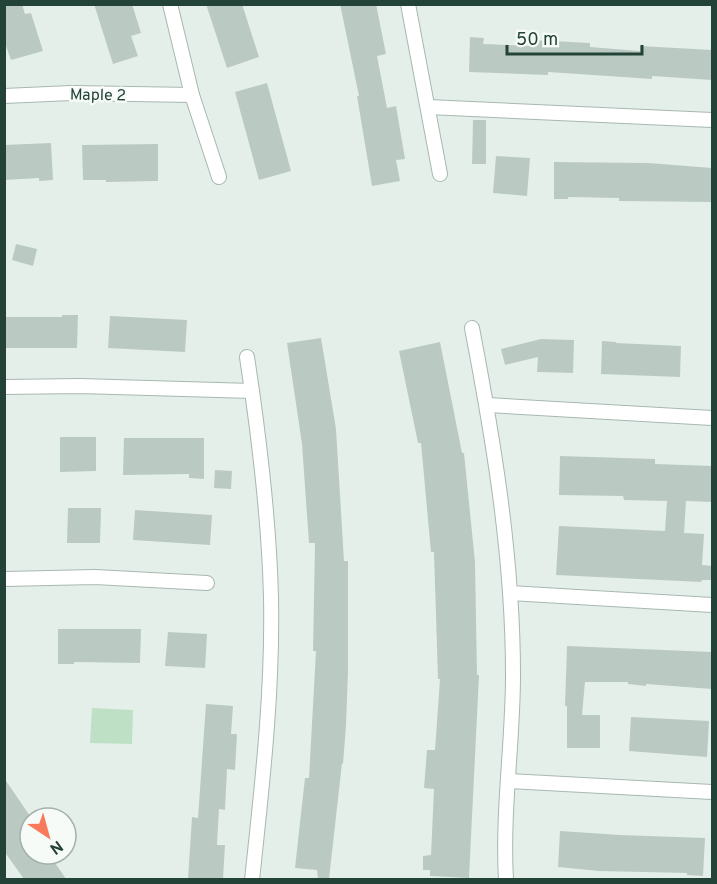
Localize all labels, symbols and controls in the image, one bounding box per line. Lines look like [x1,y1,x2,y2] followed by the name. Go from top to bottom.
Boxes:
[507,18,642,56] scale bar
[516,29,558,52] text: 50 m
[70,86,126,106] street label: Maple 2
[18,806,78,866] north arrow
[45,835,66,858] text: N

